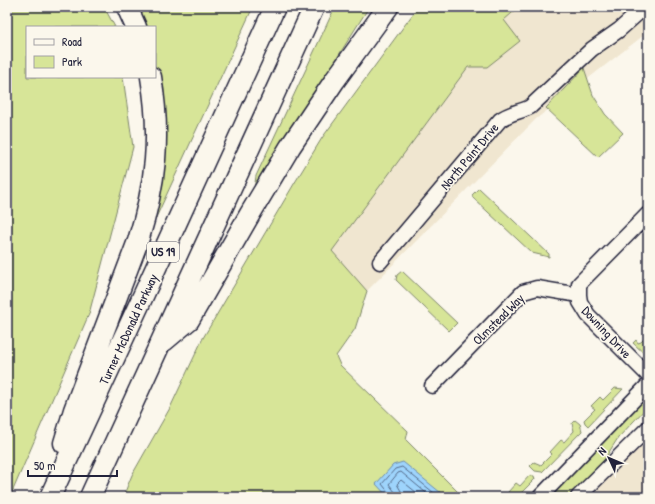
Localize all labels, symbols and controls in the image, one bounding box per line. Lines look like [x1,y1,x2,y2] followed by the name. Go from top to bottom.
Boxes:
[26,26,156,78] legend
[62,33,82,50] text: Road
[62,53,82,70] text: Park
[436,119,502,193] street label: North Point Drive
[147,242,179,262] road number: US 19
[94,270,162,387] street label: Turner McDonald Parkway
[468,289,528,349] street label: Olmstead Way
[578,302,636,362] street label: Downing Drive
[589,438,629,478] north arrow
[595,444,609,458] text: N
[28,452,117,478] scale bar
[34,457,55,474] text: 50 m

